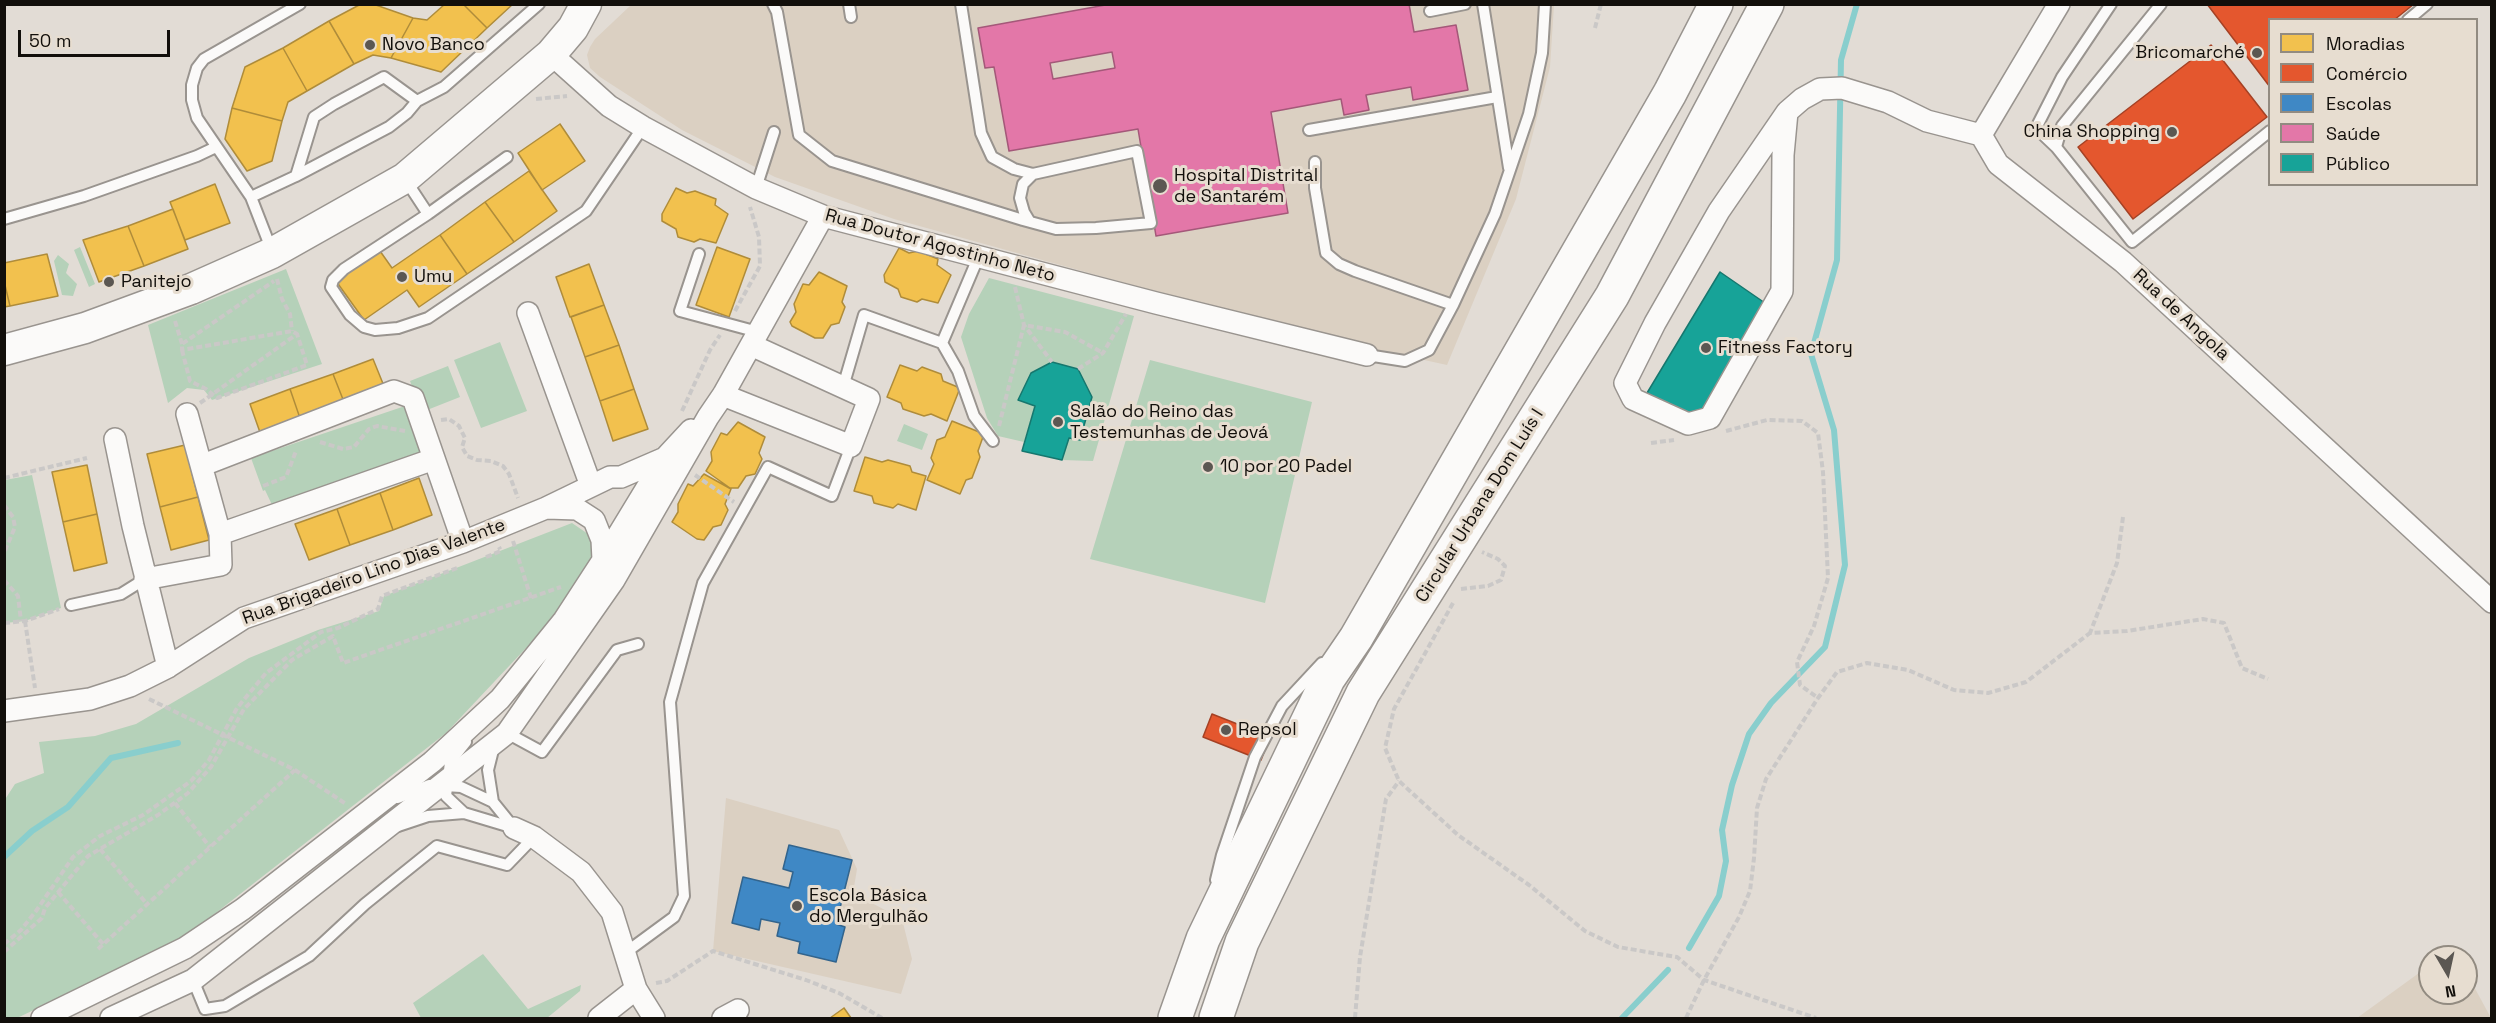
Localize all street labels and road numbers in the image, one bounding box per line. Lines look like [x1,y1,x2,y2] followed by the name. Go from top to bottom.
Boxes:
[823,205,1057,287] street label: Rua Doutor Agostinho Neto
[2128,265,2234,365] street label: Rua de Angola
[1412,405,1548,607] street label: Circular Urbana Dom Luís I
[240,514,508,630] street label: Rua Brigadeiro Lino Dias Valente

